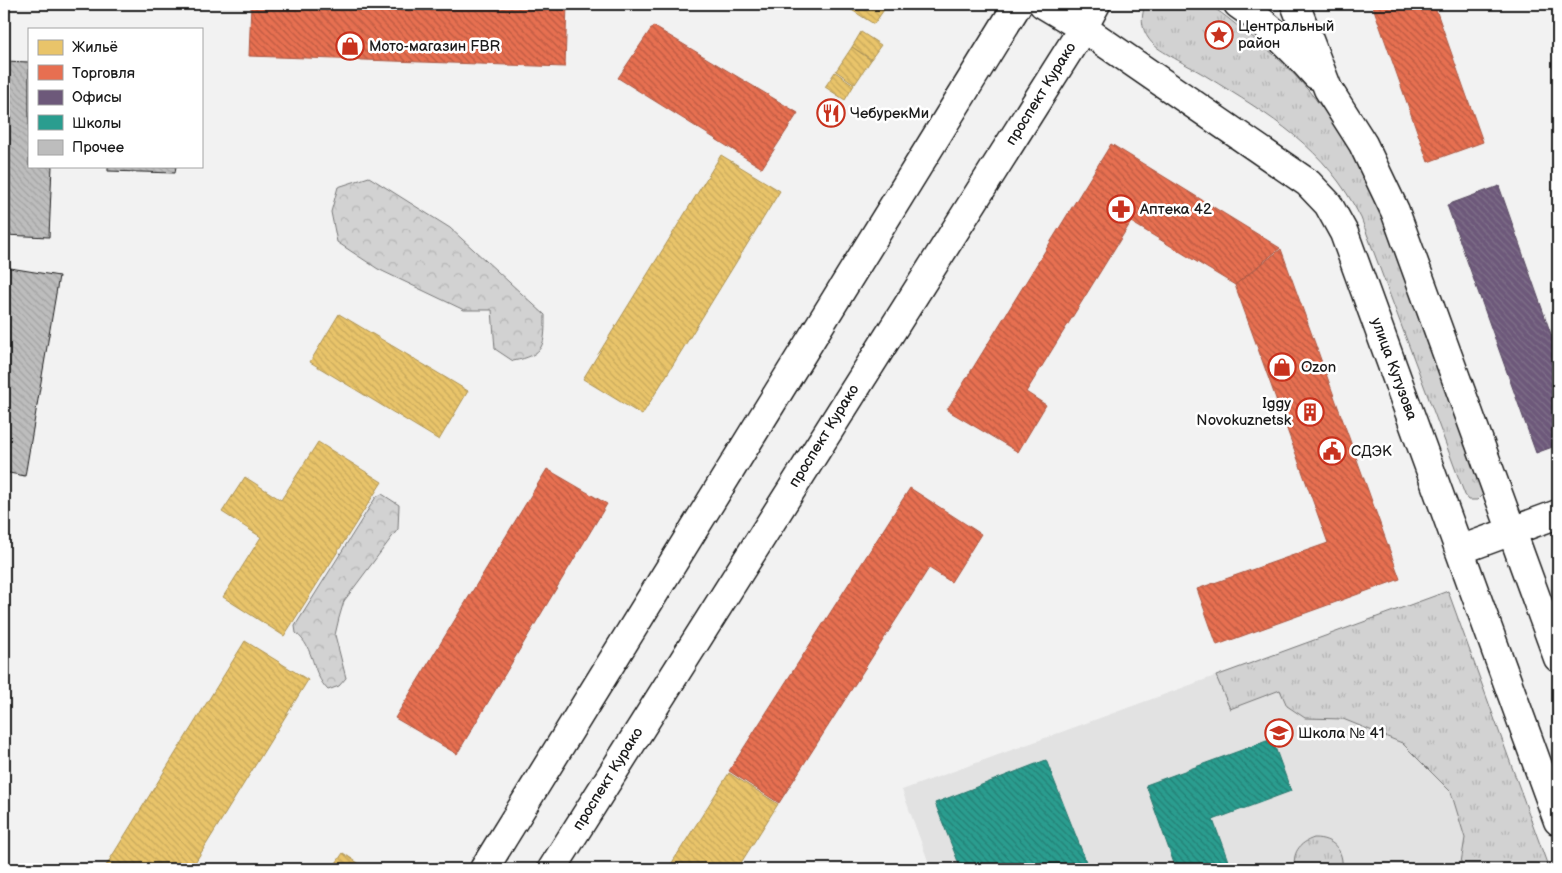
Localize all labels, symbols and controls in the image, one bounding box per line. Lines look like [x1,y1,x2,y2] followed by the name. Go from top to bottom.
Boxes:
[1238,17,1334,53] place label: Центральный район
[1204,20,1234,50] place icon: Центральный район
[28,28,202,168] legend
[335,31,365,61] shop icon: Мото-магазин FBR
[369,37,501,56] place label: Мото-магазин FBR
[72,38,118,57] text: Жильё
[1002,39,1080,149] street label: проспект Курако
[72,64,135,83] text: Торговля
[72,88,122,107] text: Офисы
[816,98,846,128] restaurant icon: ЧебурекМи
[850,104,929,123] place label: ЧебурекМи
[72,114,121,133] text: Школы
[72,138,124,157] text: Прочее
[1106,194,1136,224] pharmacy icon: Аптека 42
[1139,200,1212,219] place label: Аптека 42
[1367,315,1421,423] street label: улица Кутузова
[1267,352,1297,382] shop icon: Ozon
[1301,358,1336,377] place label: Ozon
[785,381,863,491] street label: проспект Курако
[1196,394,1292,430] place label: Iggy Novokuznetsk
[1295,397,1325,427] building icon: Iggy Novokuznetsk
[1317,436,1347,466] public building icon: СДЭК
[1351,442,1392,461] place label: СДЭК
[1264,718,1294,748] school or university icon: Школа № 41
[569,724,647,834] street label: проспект Курако
[1298,724,1384,743] place label: Школа № 41

